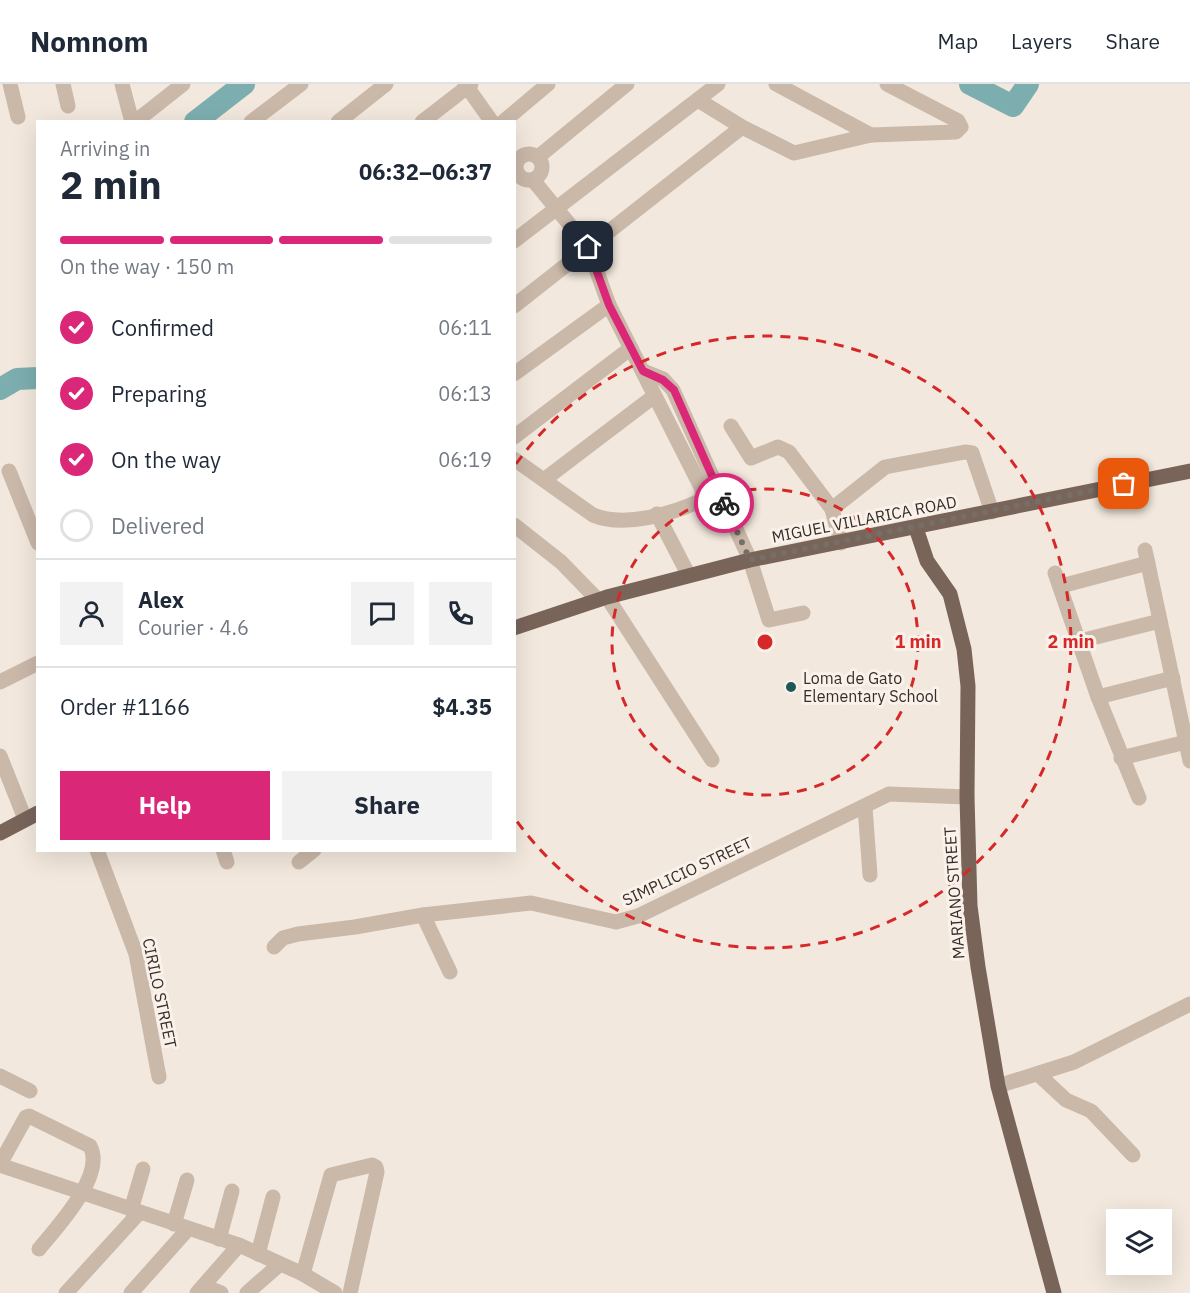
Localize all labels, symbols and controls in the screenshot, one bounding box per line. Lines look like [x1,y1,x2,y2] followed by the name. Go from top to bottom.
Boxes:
[30,23,149,60] text: Nomnom
[938,27,978,55] text: Map
[1011,27,1073,55] text: Layers
[1106,27,1160,55] text: Share
[60,135,150,162] text: Arriving in
[359,157,492,186] text: 06:32–06:37
[60,159,162,210] text: 2 min
[562,221,613,272] pin
[571,230,604,263] icon: home
[60,253,234,280] text: On the way · 150 m
[60,311,93,344] icon: check
[111,313,214,342] text: Confirmed
[438,314,492,341] text: 06:11
[60,377,93,410] icon: check
[111,379,206,408] text: Preparing
[438,380,492,407] text: 06:13
[60,443,93,476] icon: check
[111,445,221,474] text: On the way
[438,446,492,473] text: 06:19
[1098,458,1149,509] pin
[1107,467,1140,500] icon: bag
[694,473,754,533] courier
[708,487,741,520] icon: bike
[770,491,958,547] street label: MIGUEL VILLARICA ROAD
[111,511,205,540] text: Delivered
[60,582,123,645] button: person
[351,582,414,645] button: chat
[429,582,492,645] button: phone
[138,585,184,614] text: Alex
[138,614,249,641] text: Courier · 4.6
[894,630,942,653] text: 1 min
[1047,630,1095,653] text: 2 min
[755,632,775,652] centre of rings
[803,668,938,706] place label: Loma de Gato Elementary School
[784,680,798,694] marker: Loma de Gato Elementary School
[60,692,190,721] text: Order #1166
[432,692,492,721] text: $4.35
[60,771,270,840] button: Help
[282,771,492,840] button: Share
[939,826,969,960] street label: MARIANO STREET
[619,832,755,910] street label: SIMPLICIO STREET
[139,936,181,1050] street label: CIRILO STREET
[1106,1209,1172,1275] map controls
[1106,1209,1172,1275] button: layers

